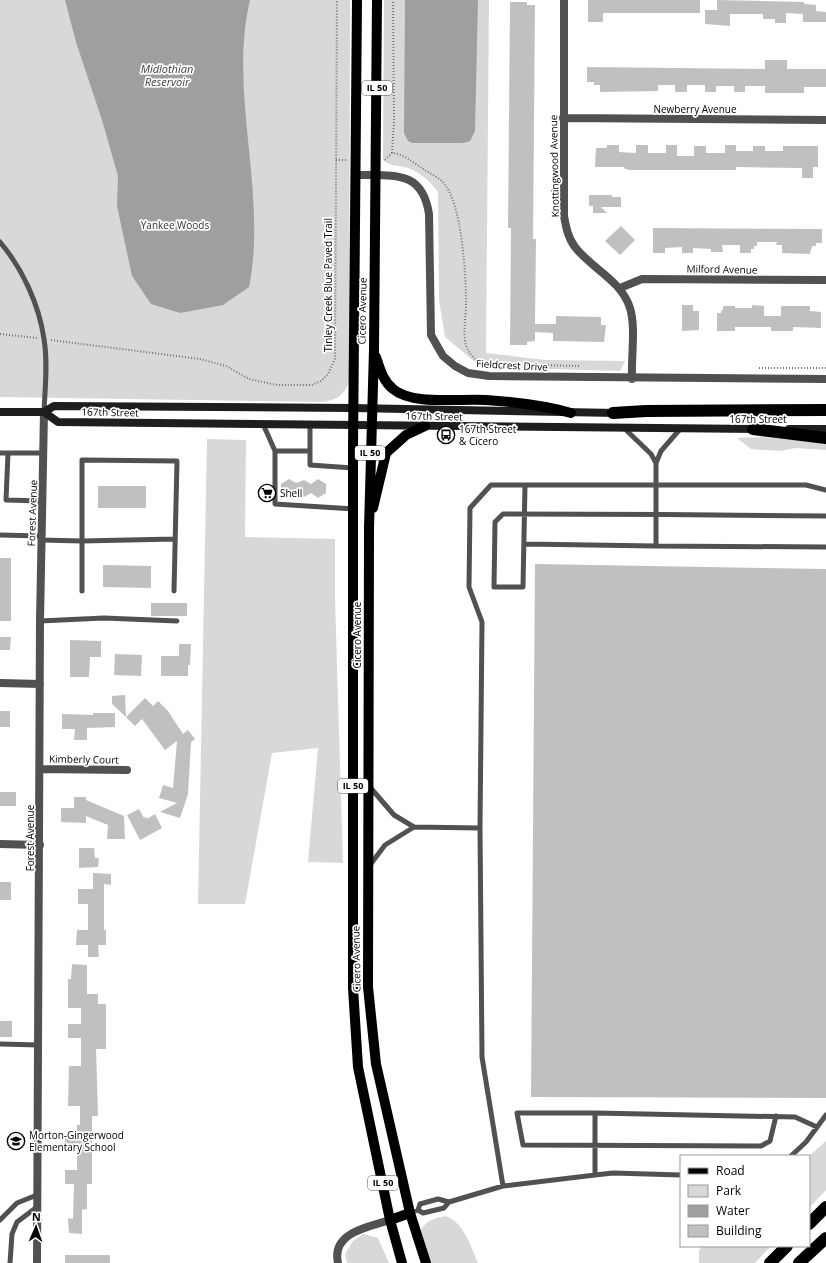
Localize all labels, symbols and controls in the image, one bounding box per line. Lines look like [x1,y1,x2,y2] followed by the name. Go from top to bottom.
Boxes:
[141,61,193,89] water label: Midlothian Reservoir
[362,81,392,95] road number: IL 50
[653,102,737,116] street label: Newberry Avenue
[546,114,562,218] street label: Knottingwood Avenue
[141,218,209,232] park label: Yankee Woods
[321,218,335,352] street label: Tinley Creek Blue Paved Trail
[686,261,758,277] street label: Milford Avenue
[354,277,370,344] street label: Cicero Avenue
[476,356,549,374] street label: Fieldcrest Drive
[81,405,139,420] street label: 167th Street
[405,409,463,424] street label: 167th Street
[729,412,787,426] street label: 167th Street
[459,422,517,448] place label: 167th Street & Cicero
[436,425,456,445] bus stop icon: 167th Street & Cicero
[355,446,385,460] road number: IL 50
[24,479,40,547] street label: Forest Avenue
[257,483,277,503] supermarket icon: Shell
[280,486,302,500] place label: Shell
[350,601,364,668] street label: Cicero Avenue
[49,751,120,767] street label: Kimberly Court
[338,779,368,793] road number: IL 50
[23,804,37,871] street label: Forest Avenue
[348,925,364,992] street label: Cicero Avenue
[29,1128,124,1154] place label: Morton-Gingerwood Elementary School
[6,1131,26,1151] school or university icon: Morton-Gingerwood Elementary School
[680,1155,810,1247] legend
[716,1162,745,1179] text: Road
[368,1176,398,1190] road number: IL 50
[716,1182,742,1199] text: Park
[716,1202,750,1219] text: Water
[16,1207,56,1247] north arrow
[32,1209,41,1224] text: N
[716,1222,762,1239] text: Building

